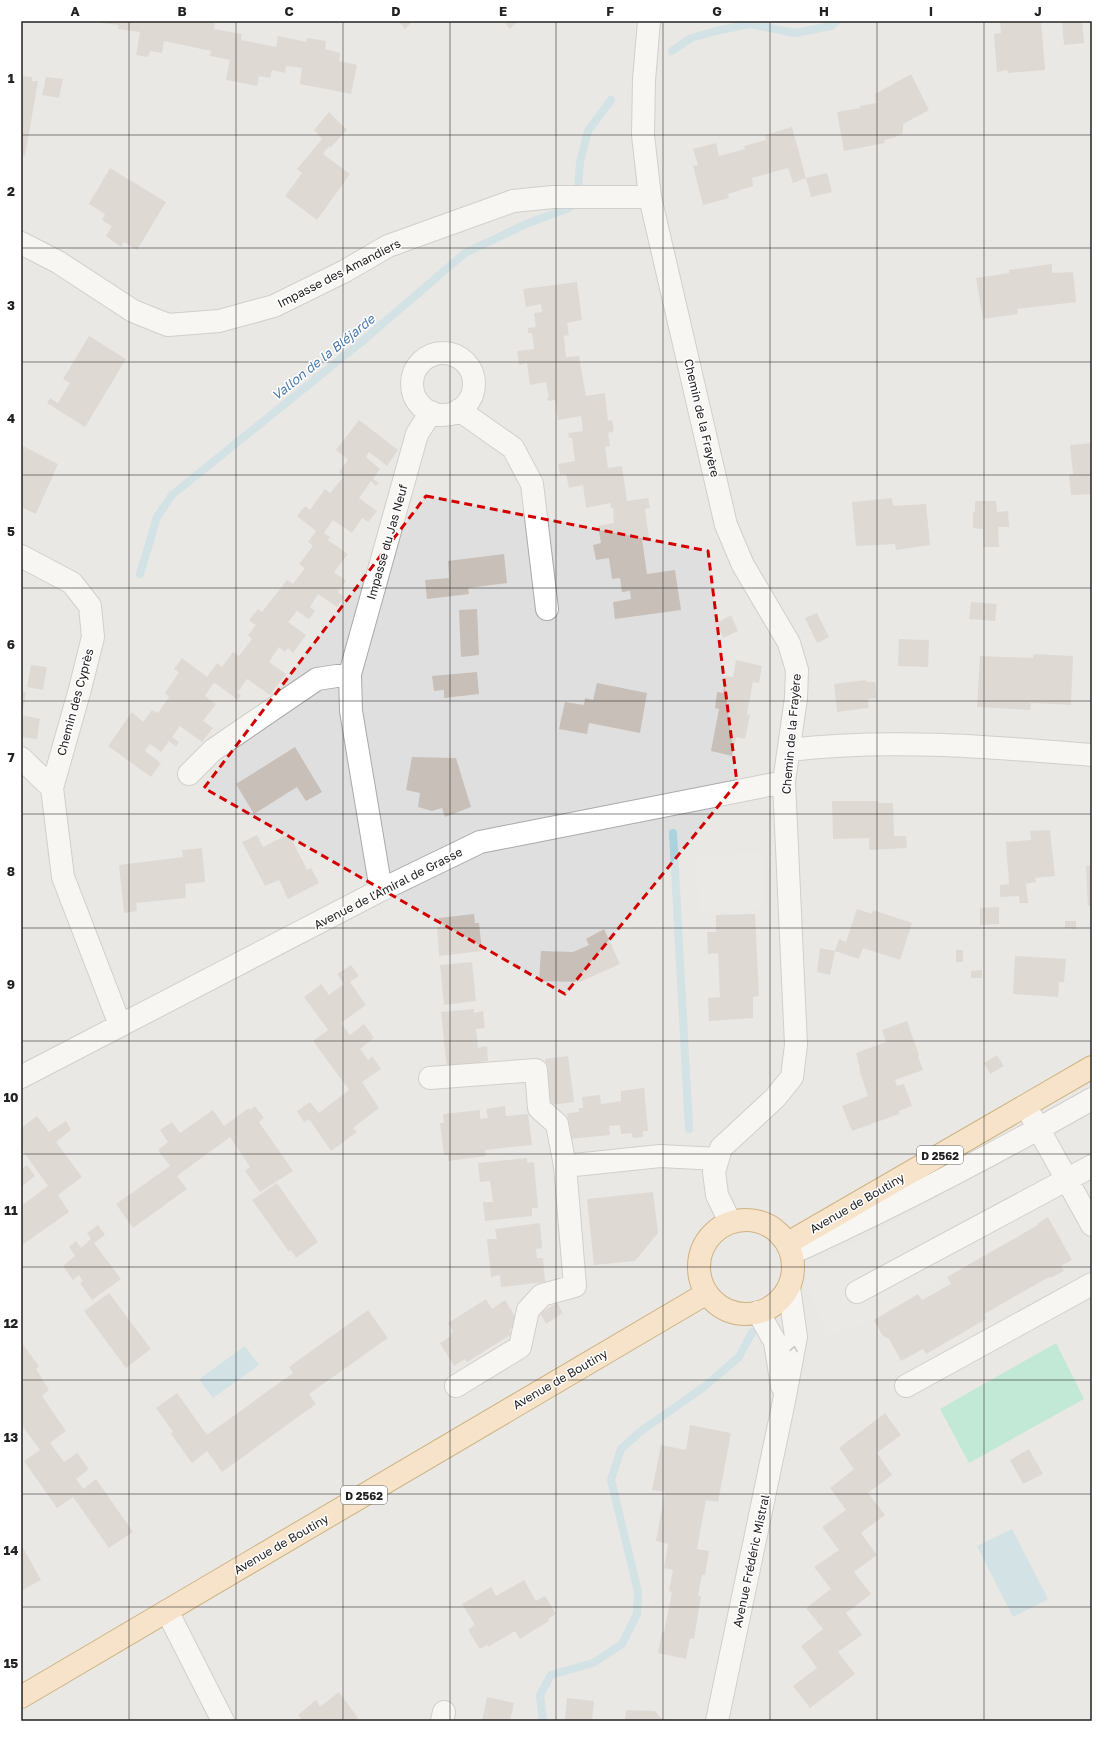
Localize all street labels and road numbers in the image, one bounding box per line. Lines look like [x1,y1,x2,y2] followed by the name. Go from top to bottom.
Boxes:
[275,235,403,311] street label: Impasse des Amandiers
[681,357,723,479] street label: Chemin de la Frayère
[363,482,411,601] street label: Impasse du Jas Neuf
[53,647,97,757] street label: Chemin des Cyprès
[778,673,804,795] street label: Chemin de la Frayère
[311,844,465,932] street label: Avenue de l'Amiral de Grasse
[917,1146,963,1164] road number: D 2562
[807,1170,907,1236] street label: Avenue de Boutiny
[510,1346,610,1412] street label: Avenue de Boutiny
[341,1486,387,1504] road number: D 2562
[730,1493,772,1629] street label: Avenue Frédéric Mistral
[231,1511,331,1577] street label: Avenue de Boutiny

